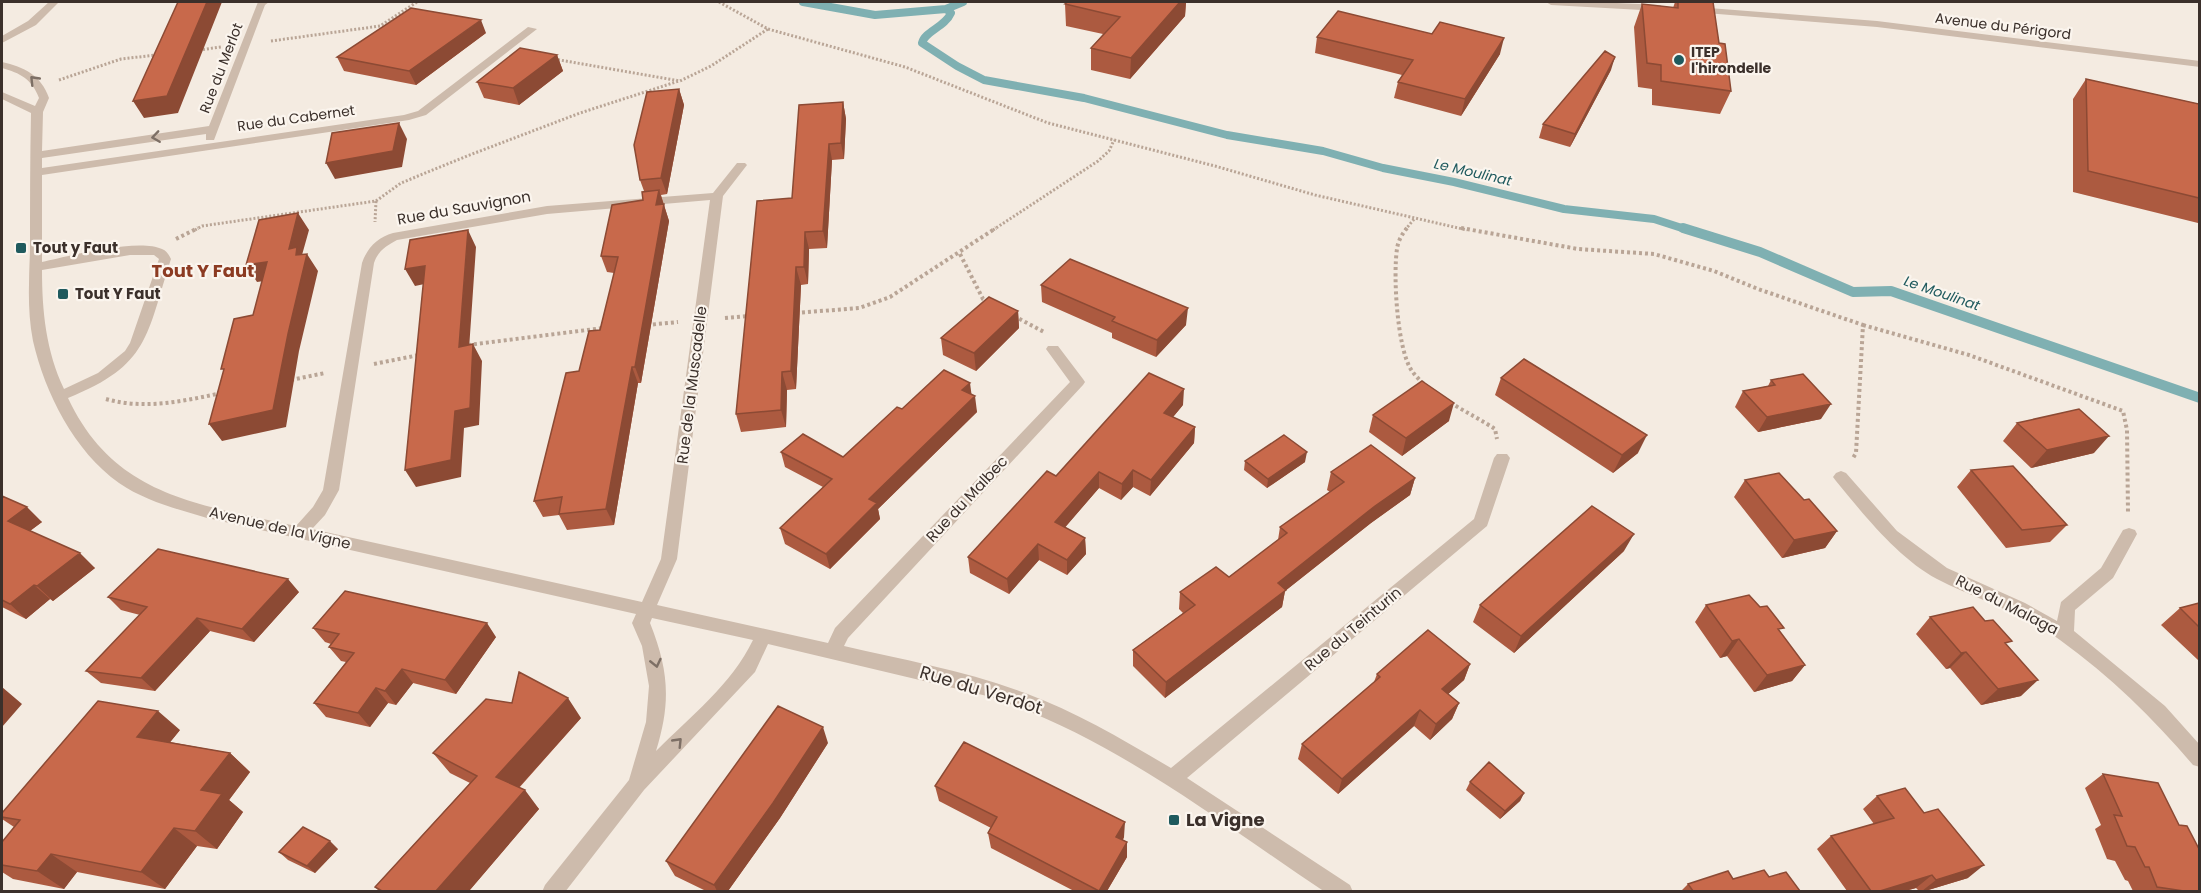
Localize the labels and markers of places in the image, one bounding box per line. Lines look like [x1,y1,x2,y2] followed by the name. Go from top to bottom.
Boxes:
[1691,42,1772,78] place label: ITEP l'hirondelle
[1672,53,1686,67] marker: ITEP l'hirondelle
[33,237,118,258] place label: Tout y Faut
[14,241,28,255] marker: Tout y Faut
[75,283,161,304] place label: Tout Y Faut
[56,287,70,301] marker: Tout Y Faut
[1186,807,1265,832] place label: La Vigne
[1167,813,1181,827] marker: La Vigne

